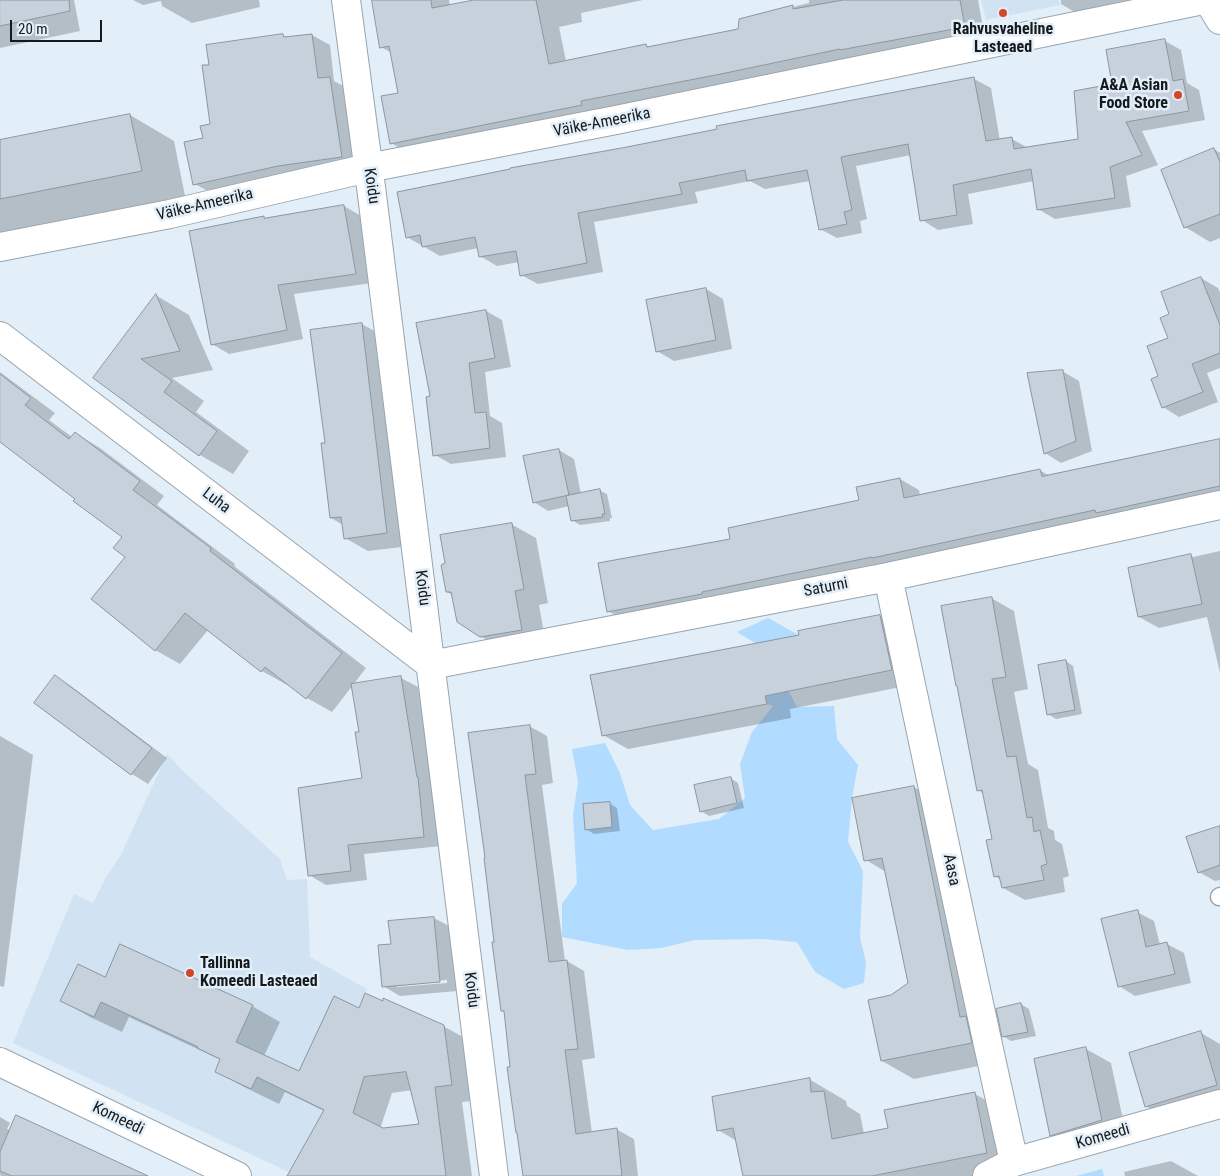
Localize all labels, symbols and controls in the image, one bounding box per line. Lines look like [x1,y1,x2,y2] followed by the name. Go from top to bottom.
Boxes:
[997,7,1009,19] marker: Rahvusvaheline Lasteaed
[12,10,105,42] scale bar
[18,20,48,38] text: 20 m
[953,20,1053,58] place label: Rahvusvaheline Lasteaed
[1099,76,1168,114] place label: A&A Asian Food Store
[1172,89,1184,101] marker: A&A Asian Food Store
[552,104,652,142] street label: Väike-Ameerika
[359,167,383,205] street label: Koidu
[155,185,255,225] street label: Väike-Ameerika
[198,484,234,518] street label: Luha
[410,569,434,607] street label: Koidu
[802,574,850,602] street label: Saturni
[938,852,964,888] street label: Aasa
[200,954,318,992] place label: Tallinna Komeedi Lasteaed
[184,967,196,979] marker: Tallinna Komeedi Lasteaed
[459,971,483,1009] street label: Koidu
[89,1098,147,1140] street label: Komeedi
[1074,1120,1132,1154] street label: Komeedi

